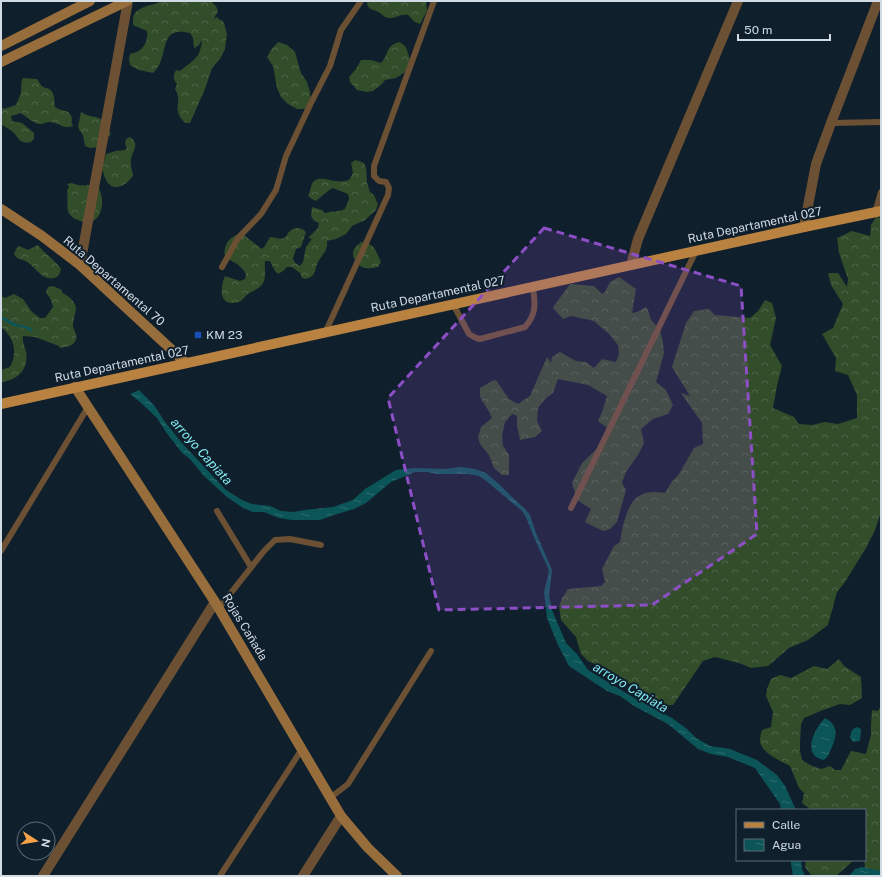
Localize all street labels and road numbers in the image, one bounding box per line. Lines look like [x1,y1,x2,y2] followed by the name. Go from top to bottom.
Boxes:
[686,204,824,246] street label: Ruta Departamental 027
[60,233,168,329] street label: Ruta Departamental 70
[369,273,507,315] street label: Ruta Departamental 027
[53,343,191,385] street label: Ruta Departamental 027
[220,591,270,663] street label: Rojas Cañada

